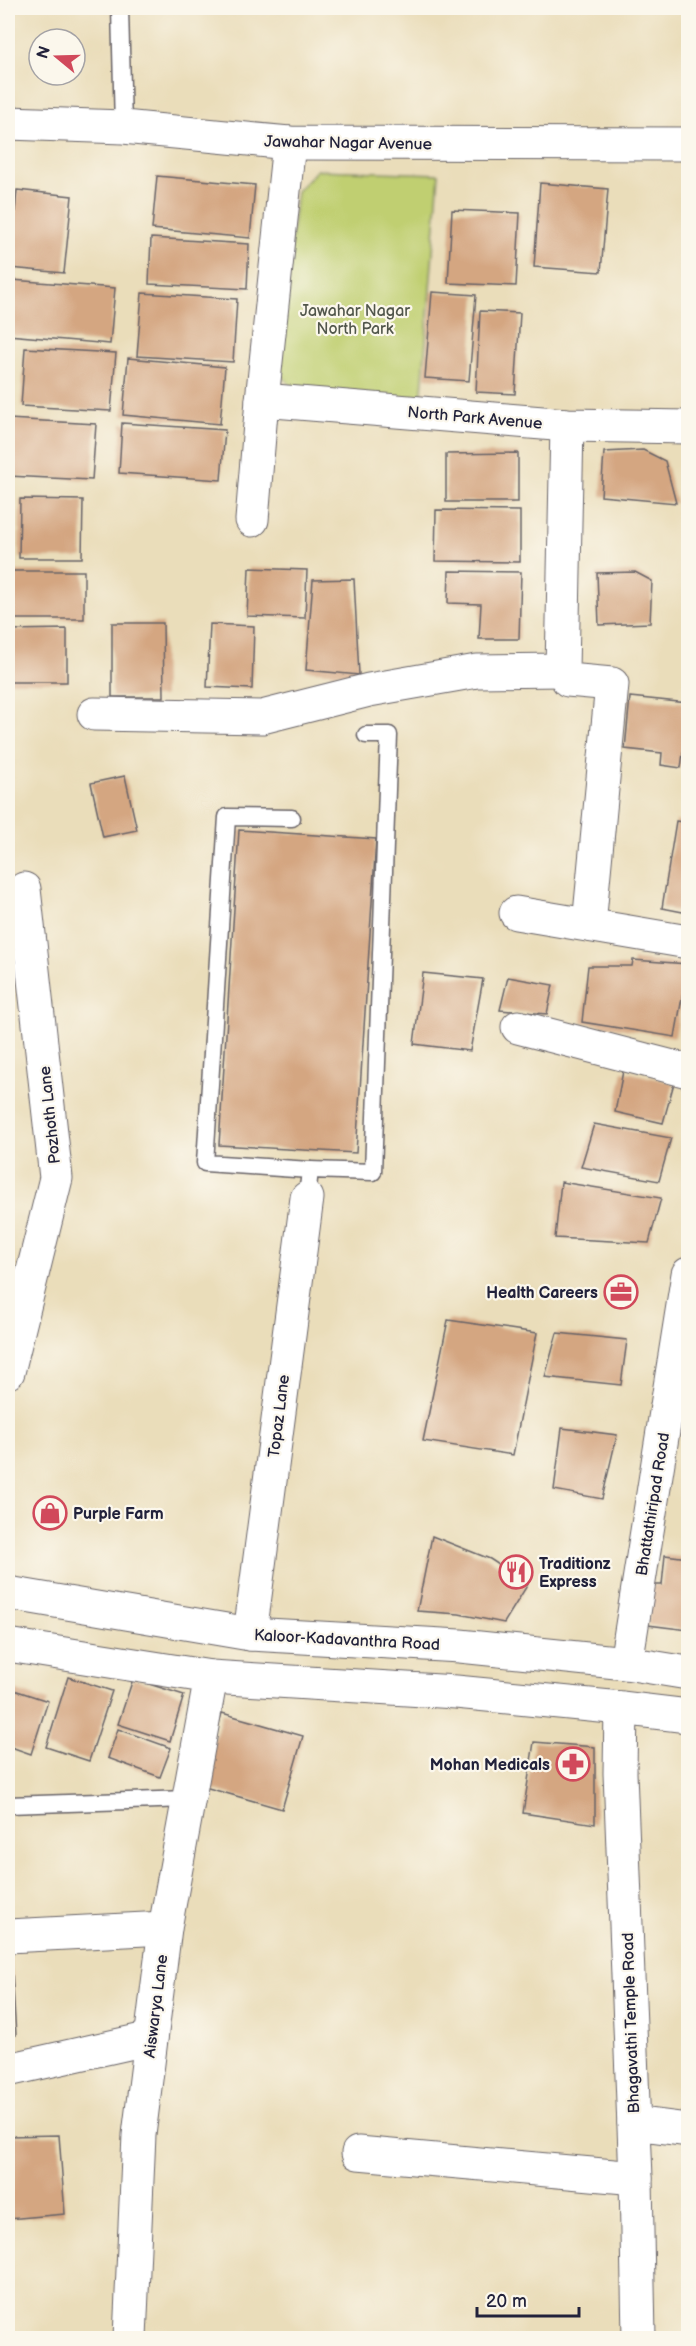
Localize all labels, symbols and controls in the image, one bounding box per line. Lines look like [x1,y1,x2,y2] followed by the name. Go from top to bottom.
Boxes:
[27,27,87,87] north arrow
[33,44,55,61] text: N
[264,133,433,154] street label: Jawahar Nagar Avenue
[300,302,410,339] park label: Jawahar Nagar North Park
[407,403,544,434] street label: North Park Avenue
[36,1065,65,1165] street label: Pozhoth Lane
[603,1274,639,1310] office icon: Health Careers
[486,1284,598,1303] place label: Health Careers
[265,1373,294,1459] street label: Topaz Lane
[633,1431,674,1577] street label: Bhattathiripad Road
[32,1495,68,1531] shop icon: Purple Farm
[73,1505,164,1524] place label: Purple Farm
[498,1554,534,1590] restaurant icon: Traditionz Express
[539,1555,611,1592] place label: Traditionz Express
[253,1626,440,1655] street label: Kaloor-Kadavanthra Road
[555,1746,591,1782] pharmacy icon: Mohan Medicals
[430,1756,550,1775] place label: Mohan Medicals
[619,1932,644,2114] street label: Bhagavathi Temple Road
[141,1953,172,2059] street label: Aiswarya Lane
[477,2280,579,2318] scale bar
[486,2291,527,2312] text: 20 m

